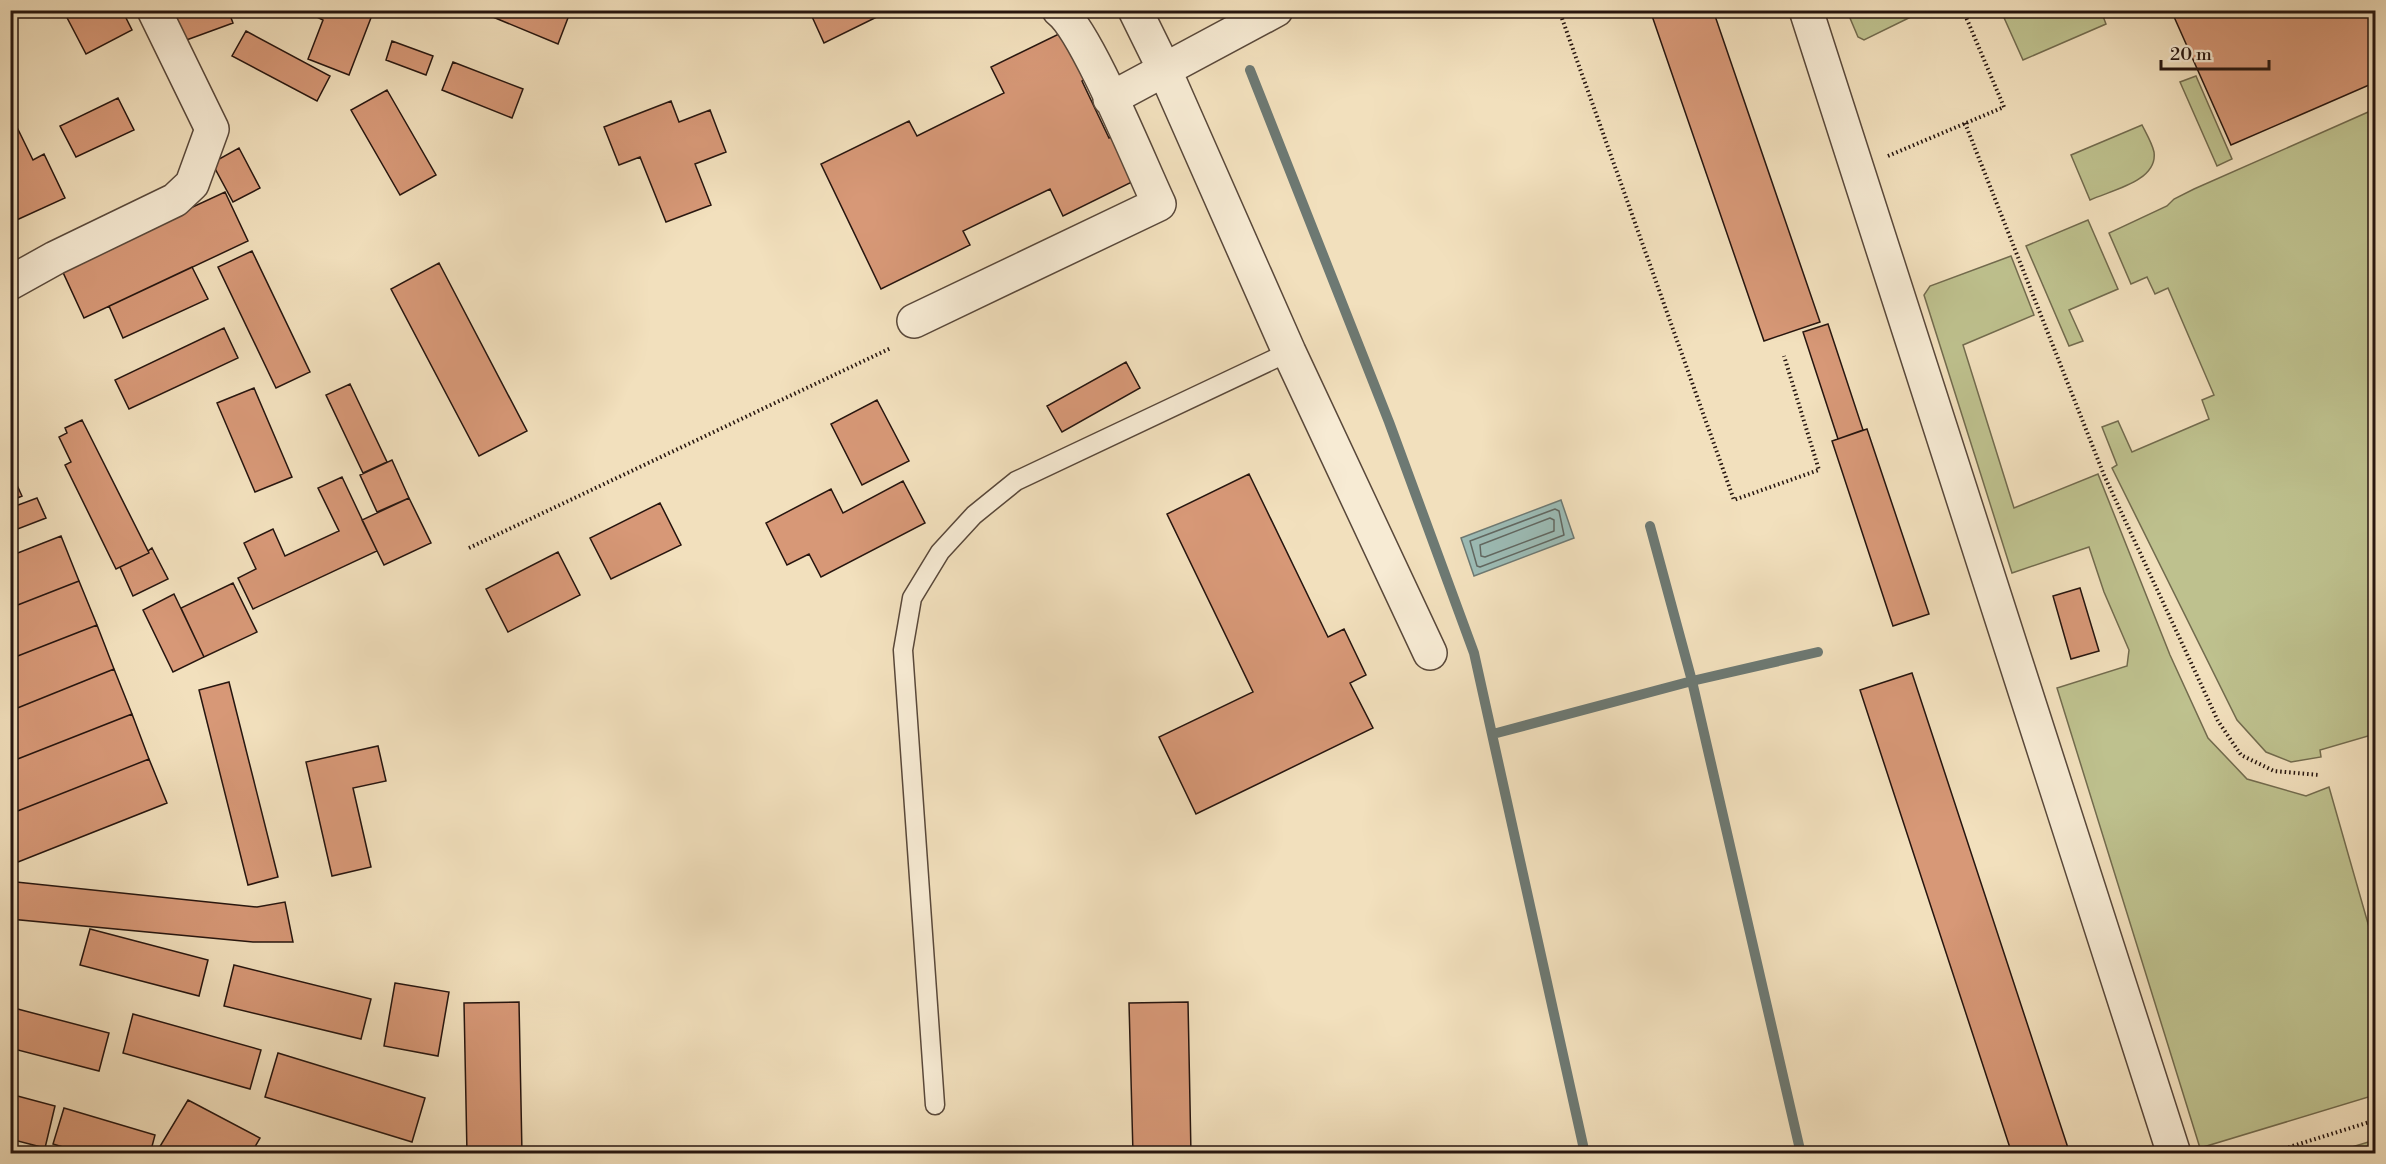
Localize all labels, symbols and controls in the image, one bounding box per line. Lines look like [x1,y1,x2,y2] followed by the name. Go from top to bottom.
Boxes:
[2161,33,2269,71] scale bar
[2170,43,2212,66] text: 20 m

